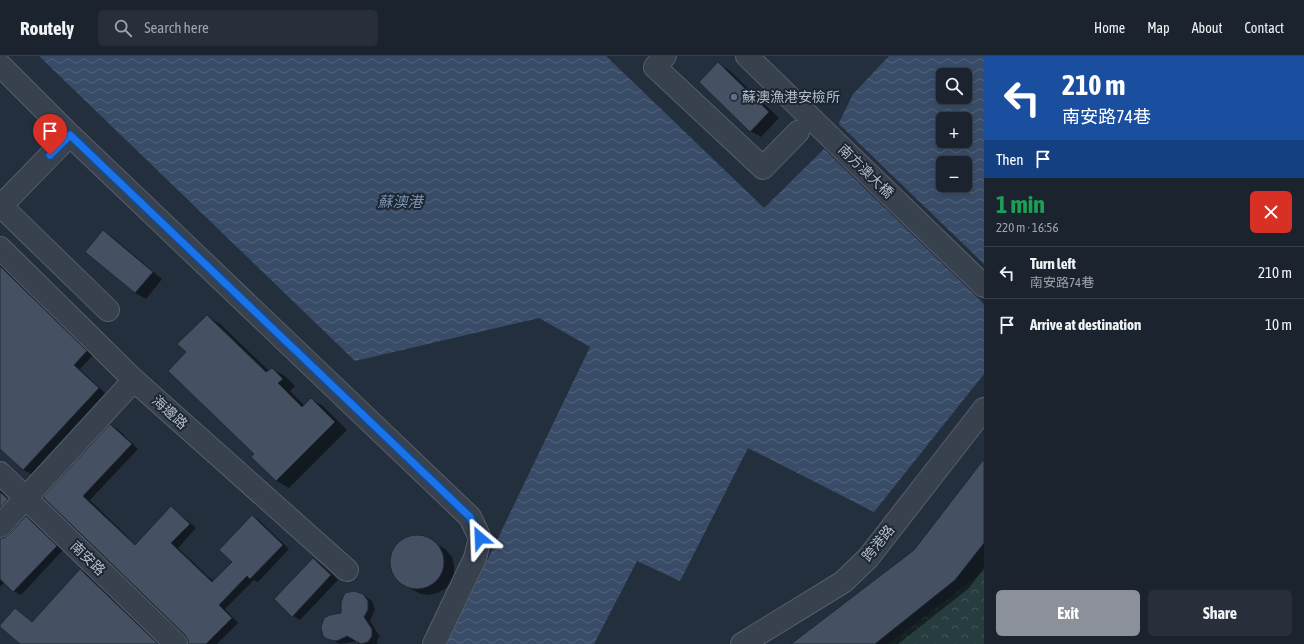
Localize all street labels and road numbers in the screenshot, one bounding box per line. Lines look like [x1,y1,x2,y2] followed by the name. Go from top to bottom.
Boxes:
[835,141,897,201] street label: 南方澳大橋
[149,392,191,432] street label: 海邊路
[859,522,897,564] street label: 跨港路
[67,538,109,578] street label: 南安路

